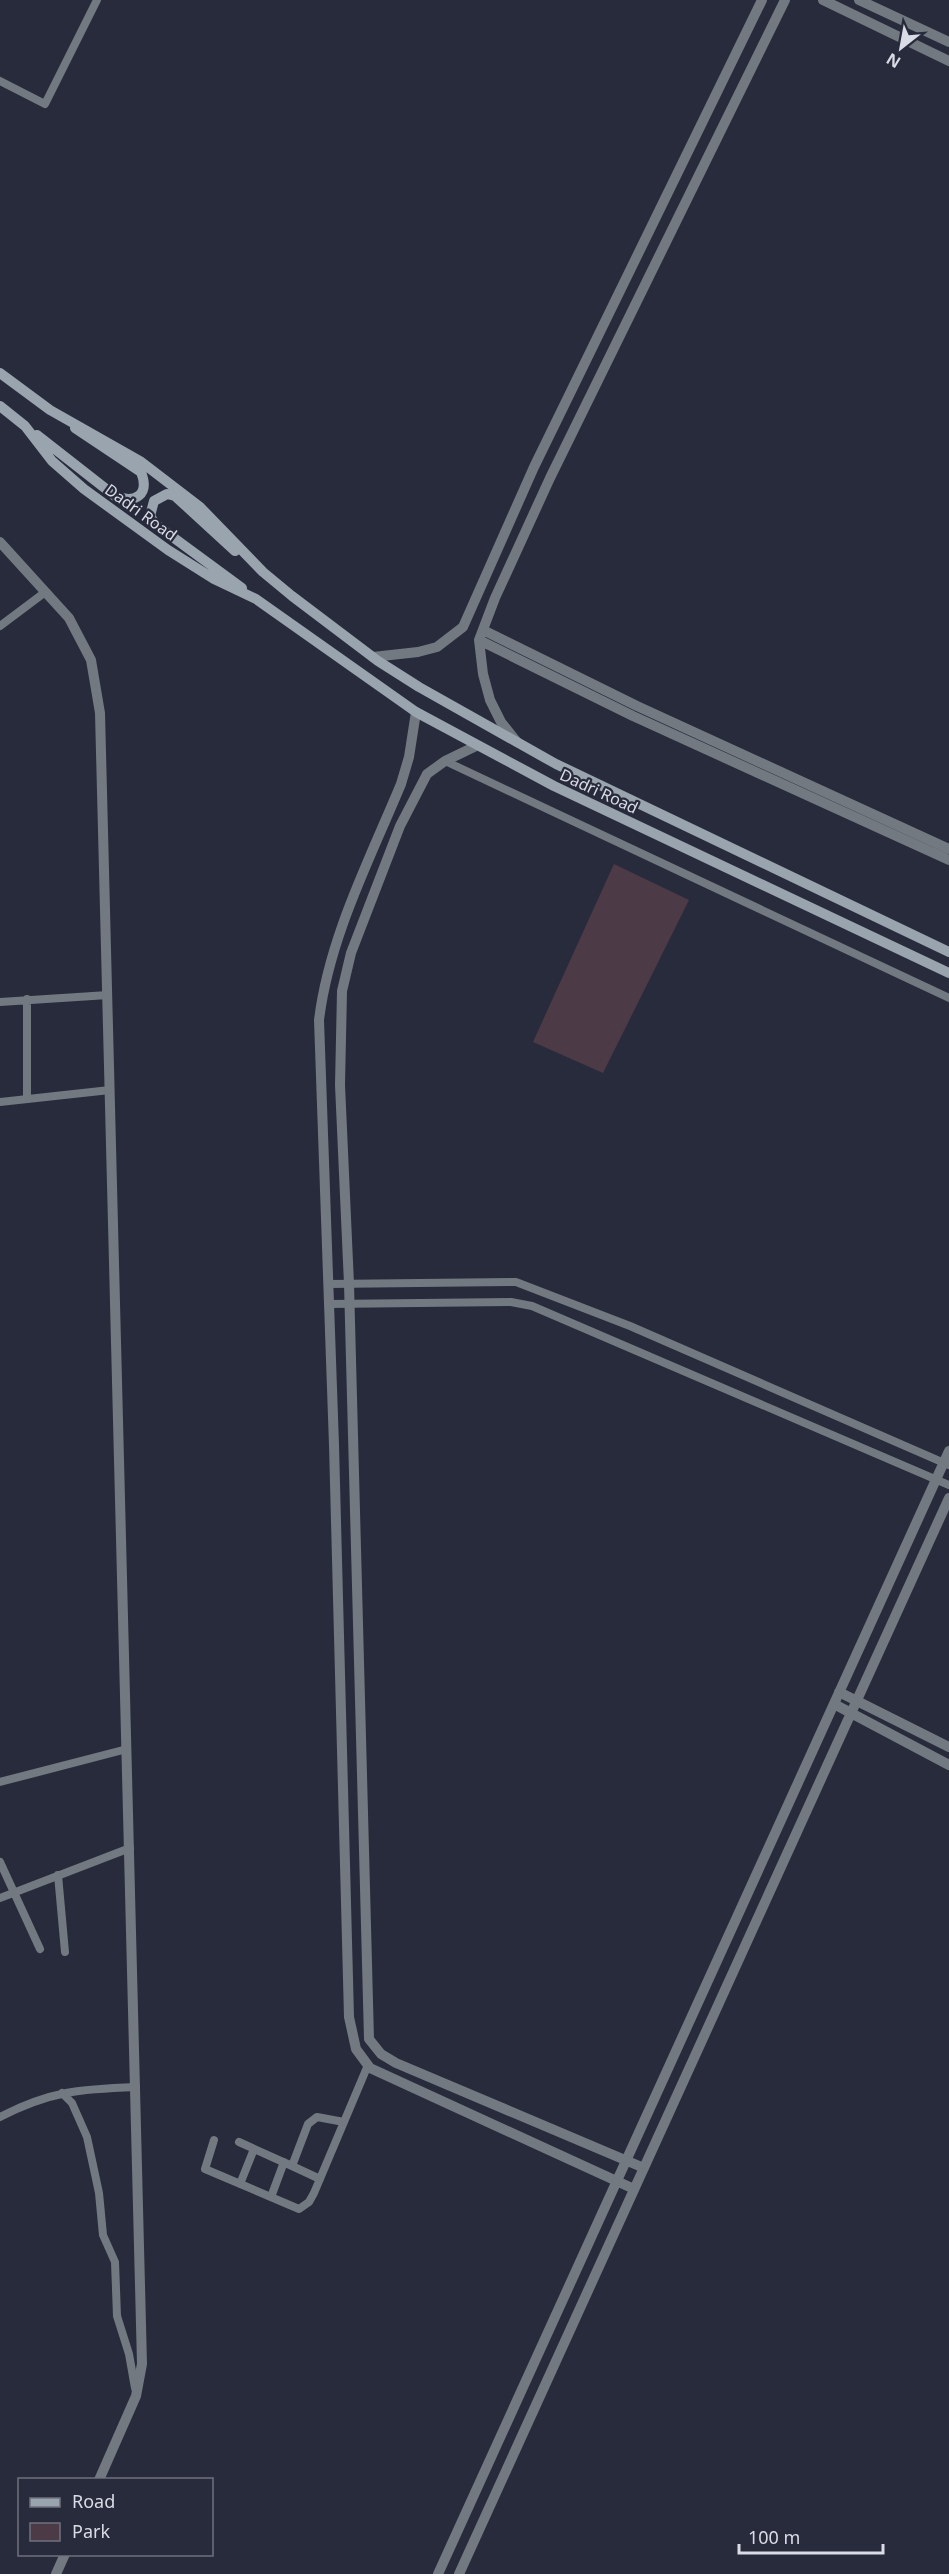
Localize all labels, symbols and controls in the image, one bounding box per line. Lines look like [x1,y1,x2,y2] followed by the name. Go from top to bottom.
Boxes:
[871,18,931,78] north arrow
[882,48,905,74] text: N
[101,478,181,546] street label: Dadri Road
[556,763,642,819] street label: Dadri Road
[18,2478,213,2556] legend
[72,2489,115,2513] text: Road
[739,2517,883,2555] scale bar
[72,2519,110,2543] text: Park
[748,2525,800,2549] text: 100 m

